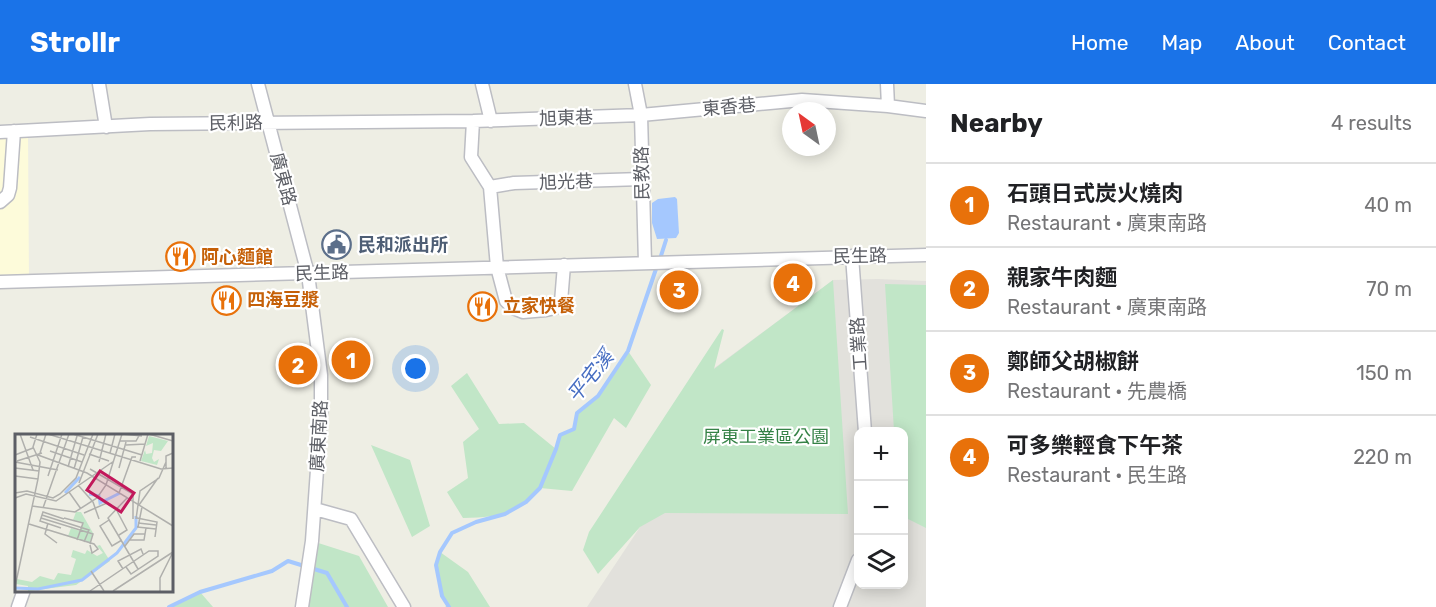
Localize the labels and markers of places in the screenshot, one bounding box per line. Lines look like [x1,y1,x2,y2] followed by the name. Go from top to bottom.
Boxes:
[321,229,353,261] public building icon: 民和派出所
[358,234,448,256] place label: 民和派出所
[164,241,196,273] restaurant icon: 阿心麵館
[201,246,273,268] place label: 阿心麵館
[774,260,812,306] pin: 4
[660,268,698,312] pin: 3
[210,284,242,316] restaurant icon: 四海豆漿
[247,289,319,311] place label: 四海豆漿
[466,290,498,322] restaurant icon: 立家快餐
[503,295,575,317] place label: 立家快餐
[332,338,370,382] pin: 1
[278,342,318,388] pin: 2

